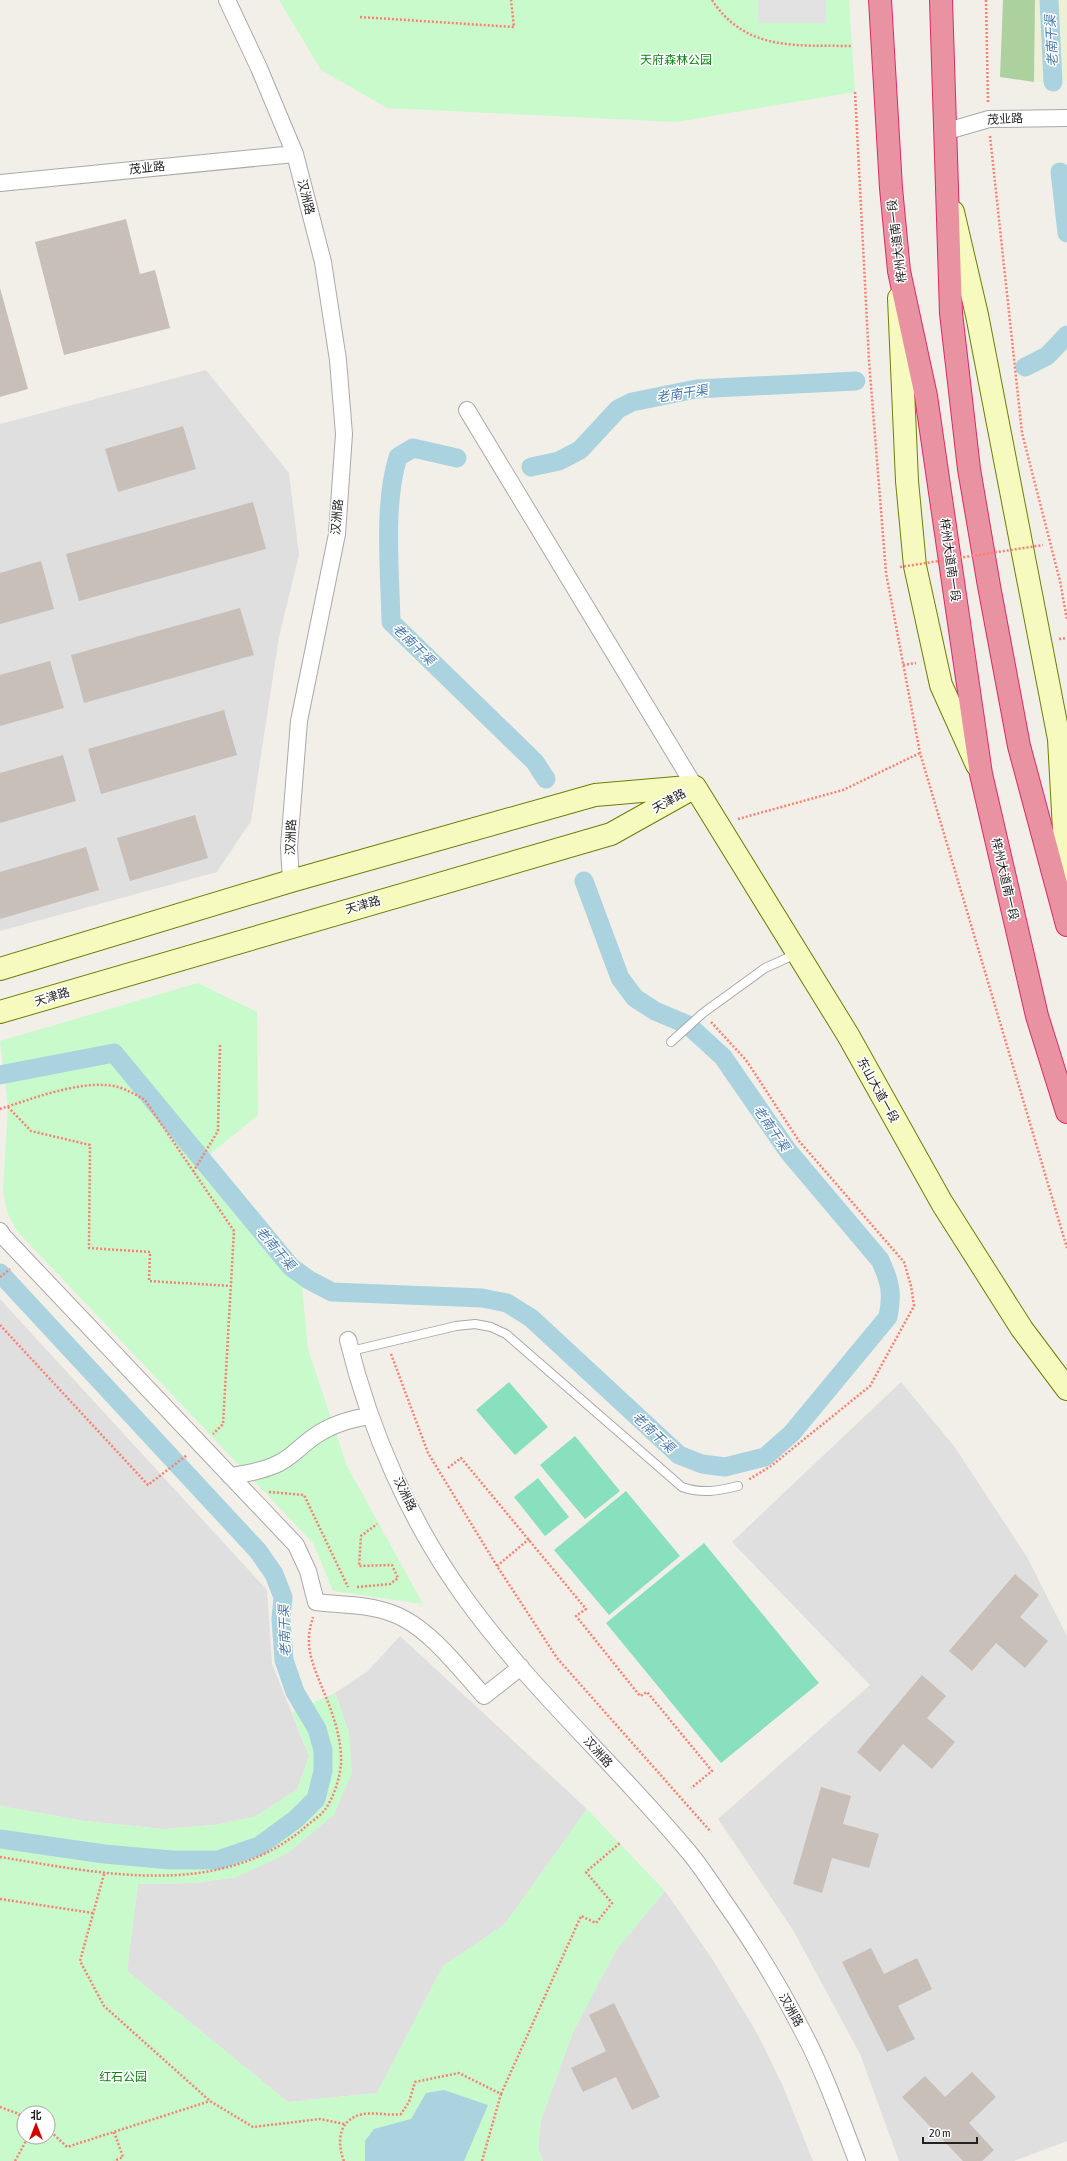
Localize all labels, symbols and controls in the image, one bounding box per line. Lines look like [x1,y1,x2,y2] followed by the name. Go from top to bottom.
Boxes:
[1043,13,1060,67] water label: 老南干渠
[640,53,712,67] park label: 天府森林公园
[987,111,1023,127] street label: 茂业路
[128,159,166,177] street label: 茂业路
[295,178,317,216] street label: 汉洲路
[885,198,909,284] street label: 梓州大道南一段
[655,382,711,405] water label: 老南干渠
[328,498,346,536] street label: 汉洲路
[937,517,963,603] street label: 梓州大道南一段
[390,621,439,669] water label: 老南干渠
[650,786,688,816] street label: 天津路
[283,819,299,855] street label: 汉洲路
[989,836,1021,922] street label: 梓州大道南一段
[344,893,382,917] street label: 天津路
[33,985,71,1009] street label: 天津路
[854,1055,902,1125] street label: 东山大道一段
[751,1103,794,1156] water label: 老南干渠
[253,1224,300,1274] water label: 老南干渠
[630,1409,679,1457] water label: 老南干渠
[391,1475,419,1513] street label: 汉洲路
[276,1603,293,1657] water label: 老南干渠
[581,1734,615,1770] street label: 汉洲路
[776,1991,806,2029] street label: 汉洲路
[99,2070,147,2084] park label: 红石公园
[16,2105,56,2145] north arrow
[31,2109,42,2121] text: 北
[923,2119,977,2145] scale bar
[929,2126,951,2140] text: 20 m

